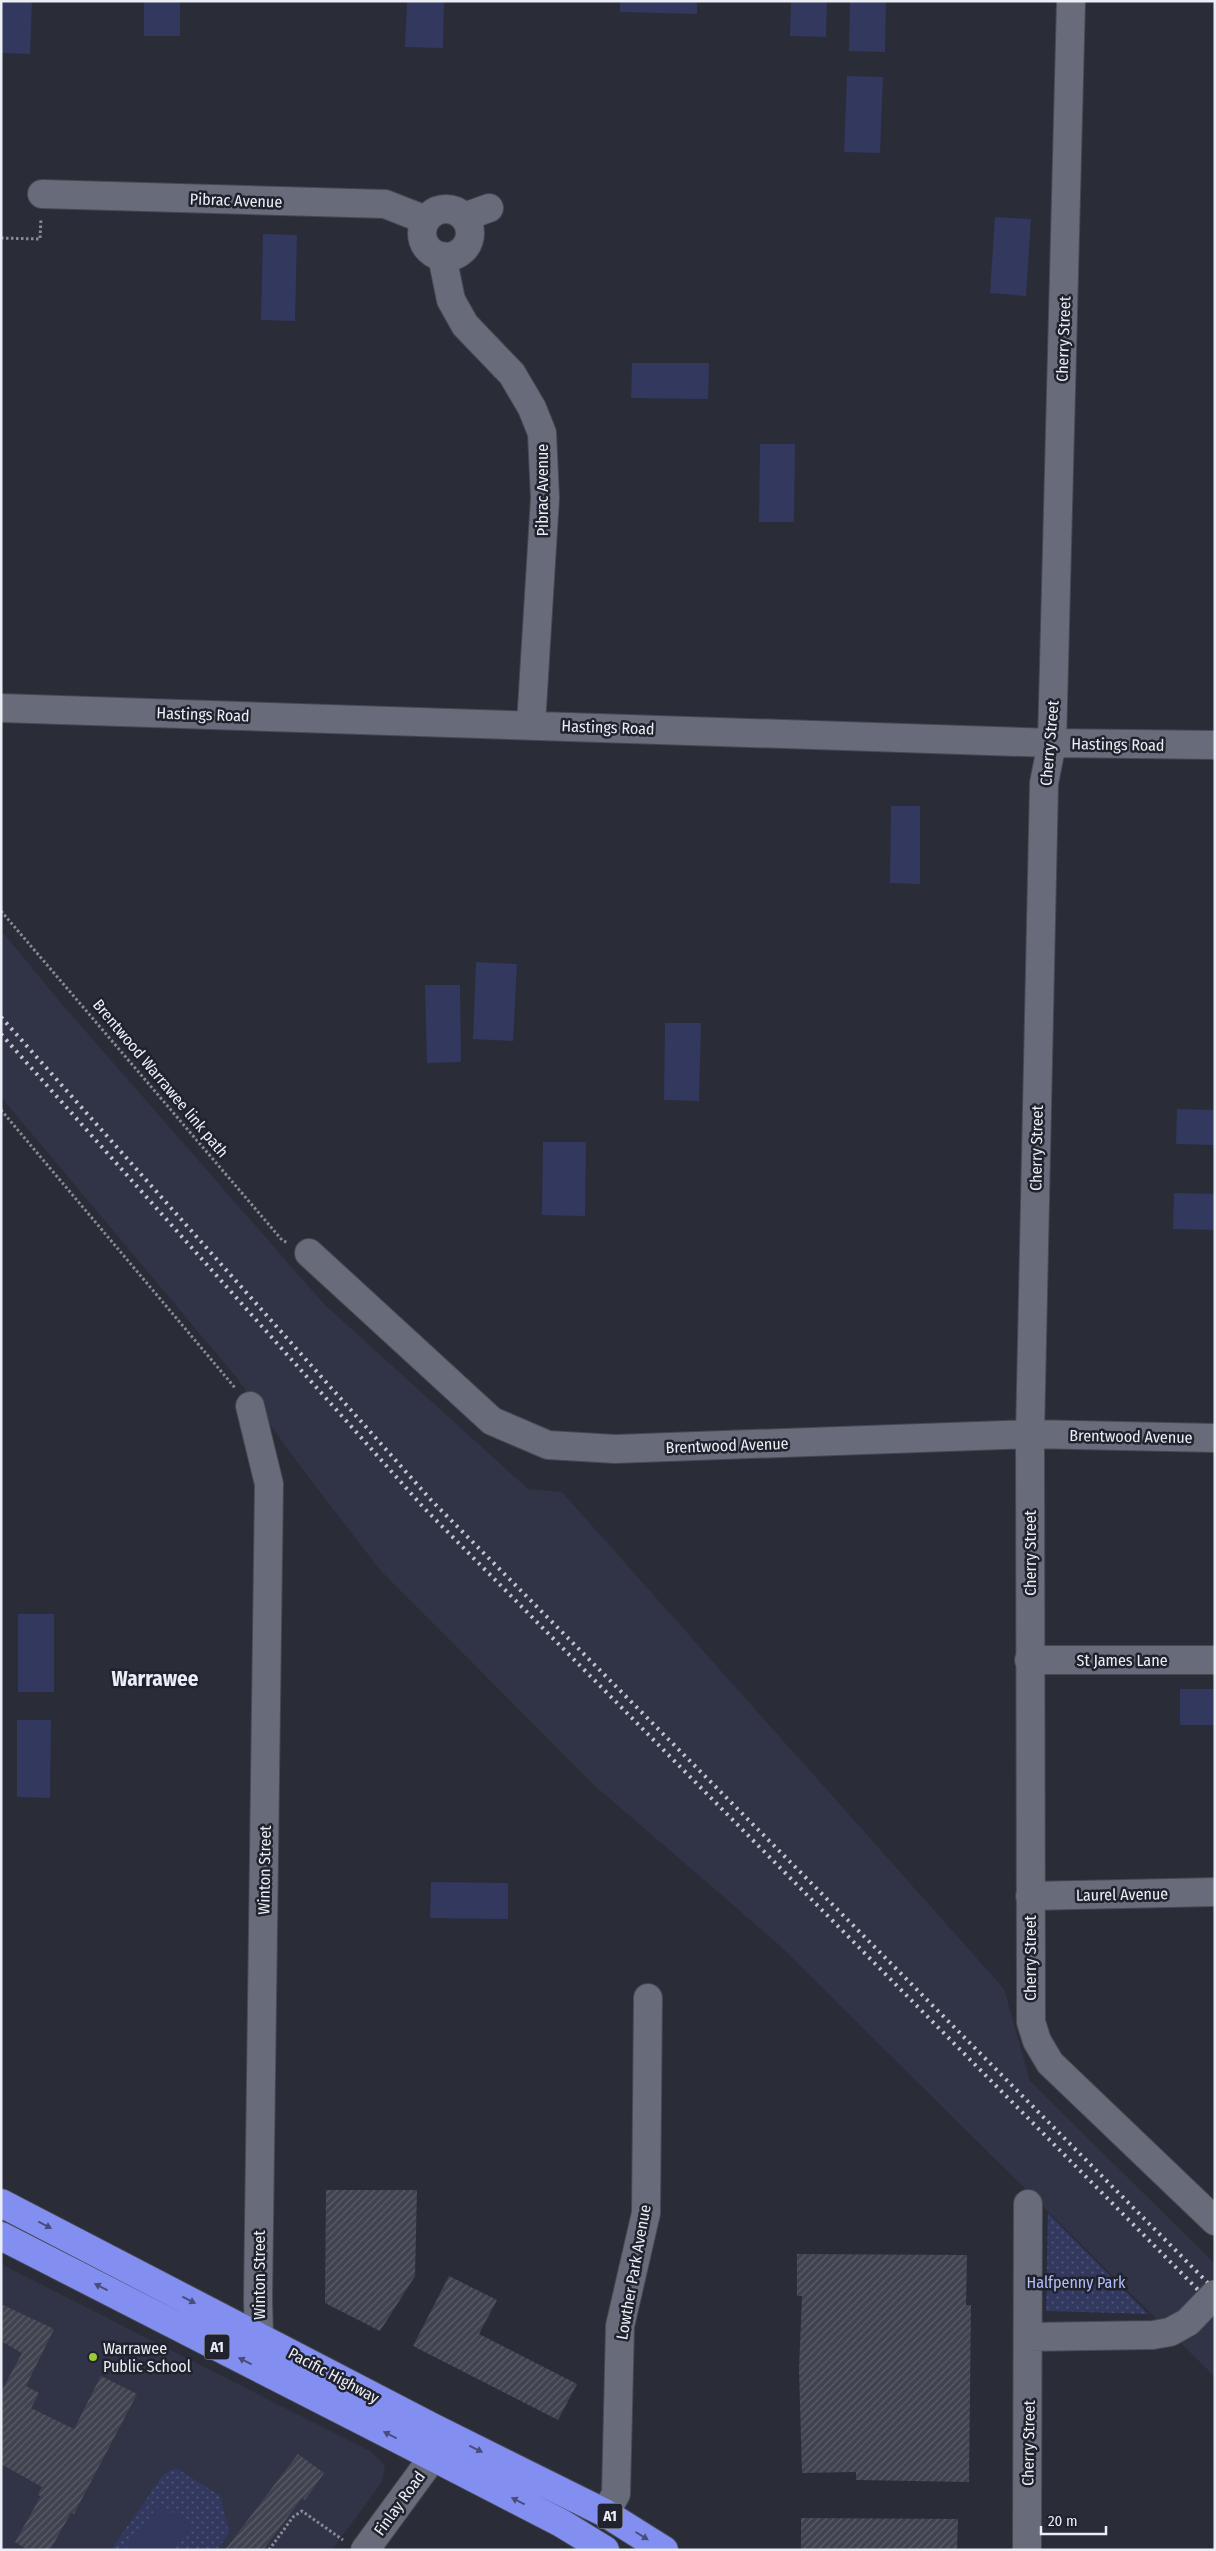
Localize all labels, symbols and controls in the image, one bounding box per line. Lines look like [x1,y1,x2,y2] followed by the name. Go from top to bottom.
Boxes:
[189,189,283,212] street label: Pibrac Avenue
[1053,295,1075,382] street label: Cherry Street
[533,444,552,536] street label: Pibrac Avenue
[1036,699,1063,787] street label: Cherry Street
[156,703,250,726] street label: Hastings Road
[561,716,655,739] street label: Hastings Road
[1071,734,1165,755] street label: Hastings Road
[89,995,232,1161] street label: Brentwood Warrawee link path
[1026,1104,1047,1191] street label: Cherry Street
[1069,1426,1193,1447] street label: Brentwood Avenue
[665,1434,789,1457] street label: Brentwood Avenue
[1021,1509,1040,1596] street label: Cherry Street
[1076,1651,1168,1670] street label: St James Lane
[112,1666,199,1692] district label: Warrawee
[254,1824,275,1915] street label: Winton Street
[1076,1884,1168,1905] street label: Laurel Avenue
[1021,1914,1040,2001] street label: Cherry Street
[612,2203,655,2341] street label: Lowther Park Avenue
[37,2221,52,2229] one-way arrow
[250,2230,269,2320] street label: Winton Street
[1027,2273,1126,2292] park label: Halfpenny Park
[93,2283,108,2291] one-way arrow
[182,2296,196,2304] one-way arrow
[204,2334,230,2360] road number: A1
[103,2339,191,2376] place label: Warrawee Public School
[285,2344,383,2408] street label: Pacific Highway
[87,2351,99,2363] marker: Warrawee Public School
[238,2357,253,2365] one-way arrow
[1018,2399,1039,2486] street label: Cherry Street
[383,2431,397,2439] one-way arrow
[468,2444,483,2453] one-way arrow
[370,2467,429,2539] street label: Finlay Road
[510,2497,525,2505] one-way arrow
[598,2504,622,2528] road number: A1
[1041,2504,1106,2536] scale bar
[1048,2512,1078,2530] text: 20 m
[635,2531,648,2540] one-way arrow

